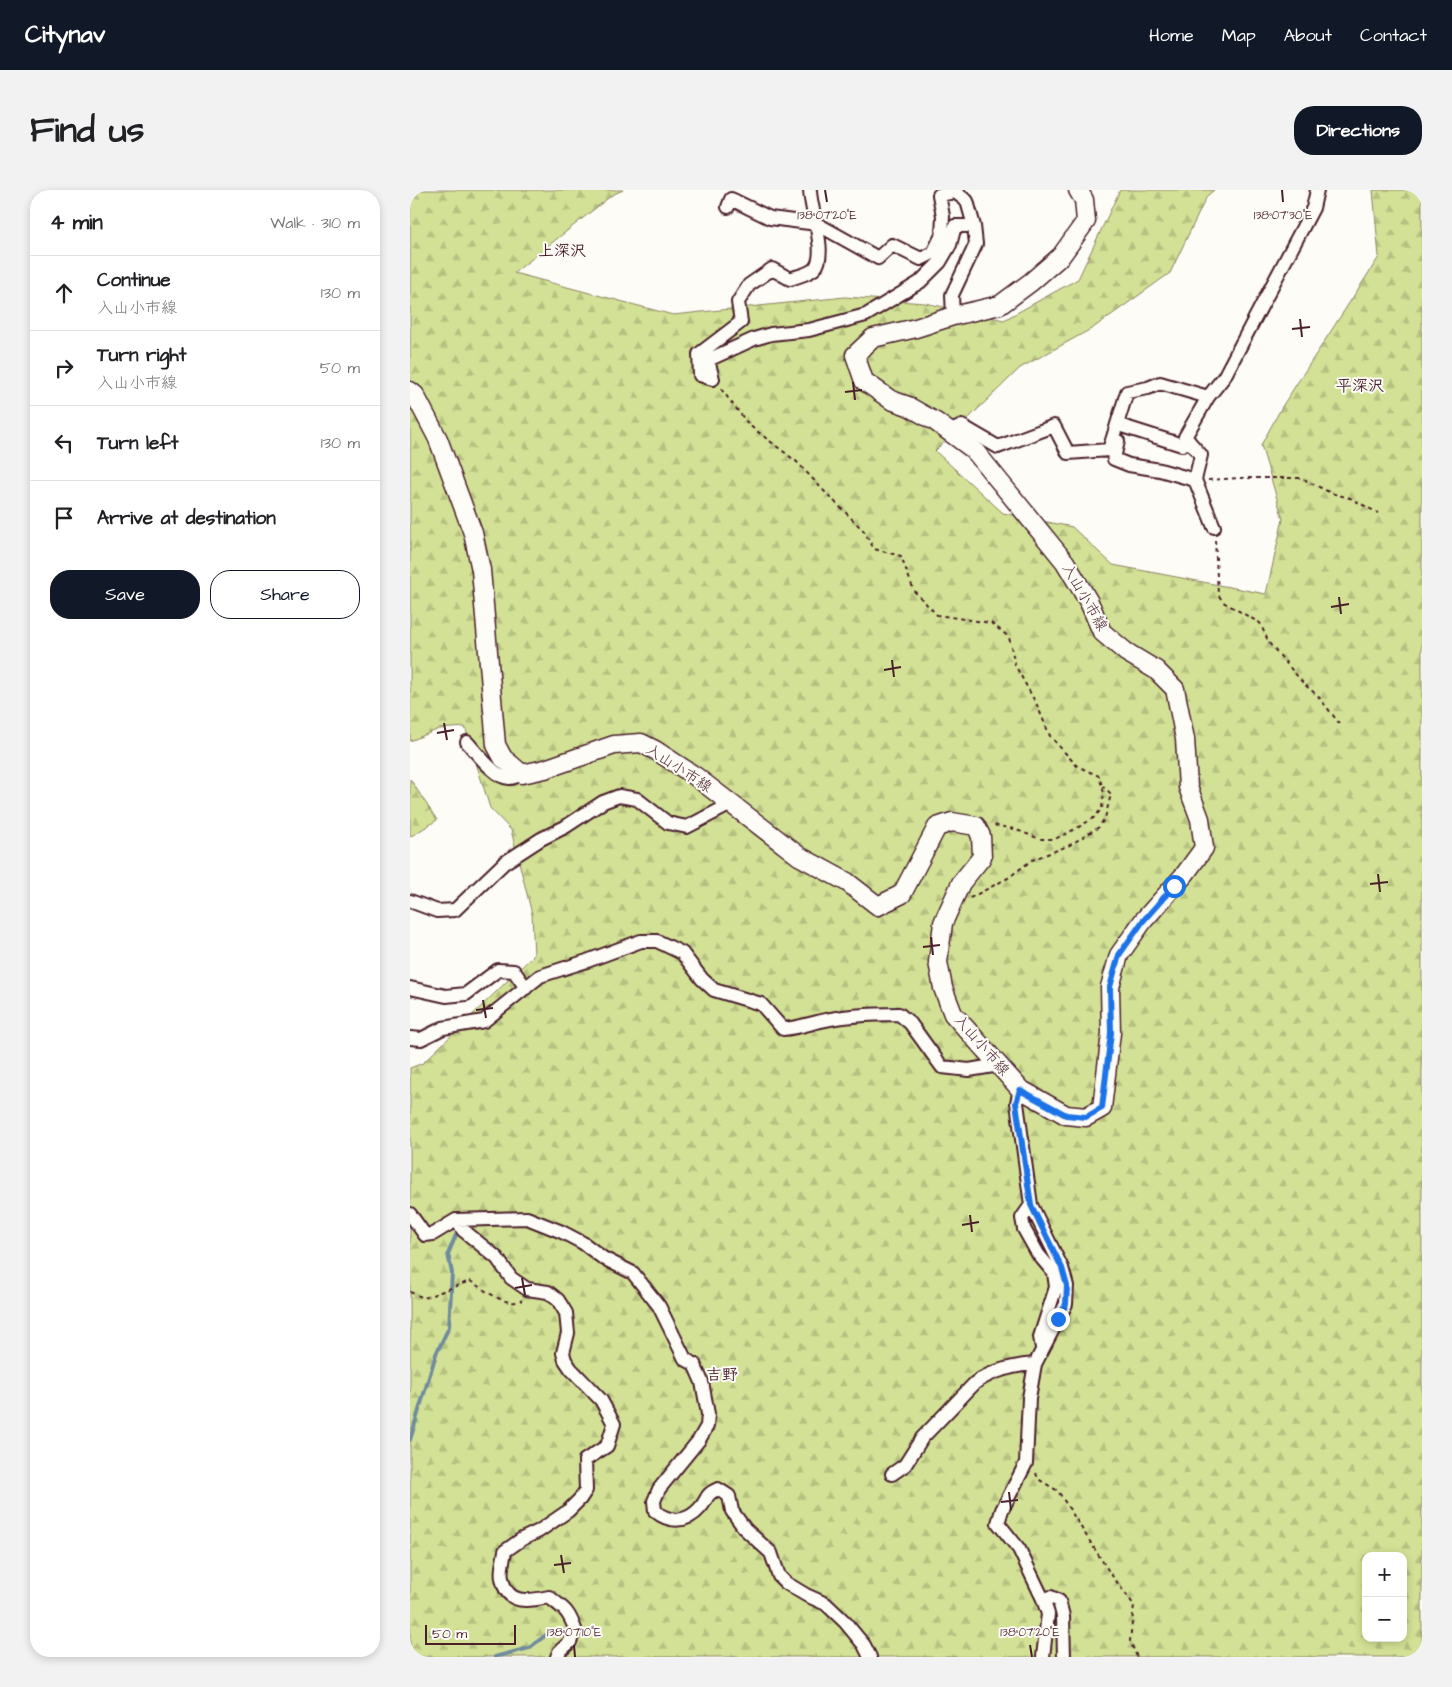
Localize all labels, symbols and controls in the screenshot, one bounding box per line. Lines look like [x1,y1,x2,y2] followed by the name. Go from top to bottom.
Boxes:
[25,18,105,52] text: Citynav
[1149,23,1194,48] text: Home
[1222,23,1256,48] text: Map
[1284,23,1332,48] text: About
[1360,23,1427,48] text: Contact
[30,106,144,155] text: Find us
[1294,106,1422,155] button: Directions
[797,207,857,224] text: 138°07'20"E
[1254,207,1312,224] text: 138°07'30"E
[50,208,103,237] text: 4 min
[270,212,360,234] text: Walk · 310 m
[538,240,586,262] district label: 上深沢
[97,267,171,294] text: Continue
[50,279,78,307] icon: ahead
[321,282,360,304] text: 130 m
[97,297,177,319] text: 入山小市線
[97,342,186,369] text: Turn right
[50,354,78,382] icon: right
[320,357,360,379] text: 50 m
[97,372,177,394] text: 入山小市線
[1336,375,1384,397] district label: 平深沢
[50,429,78,457] icon: left
[97,430,178,457] text: Turn left
[321,432,360,454] text: 130 m
[50,504,78,532] icon: arrive
[97,505,276,532] text: Arrive at destination
[1057,560,1112,635] street label: 入山小市線
[50,570,200,619] button: Save
[210,570,360,619] button: Share
[642,739,716,798] street label: 入山小市線
[1163,875,1186,898] route start
[949,1010,1014,1081] street label: 入山小市線
[1047,1308,1070,1331] route end
[706,1364,738,1386] district label: 吉野
[1362,1552,1407,1642] map controls
[1362,1552,1407,1597] button: +
[1362,1597,1407,1642] button: −
[425,1622,516,1645] scale bar
[432,1624,467,1644] text: 50 m
[547,1624,601,1641] text: 138°07'10"E
[1000,1624,1060,1641] text: 138°07'20"E

